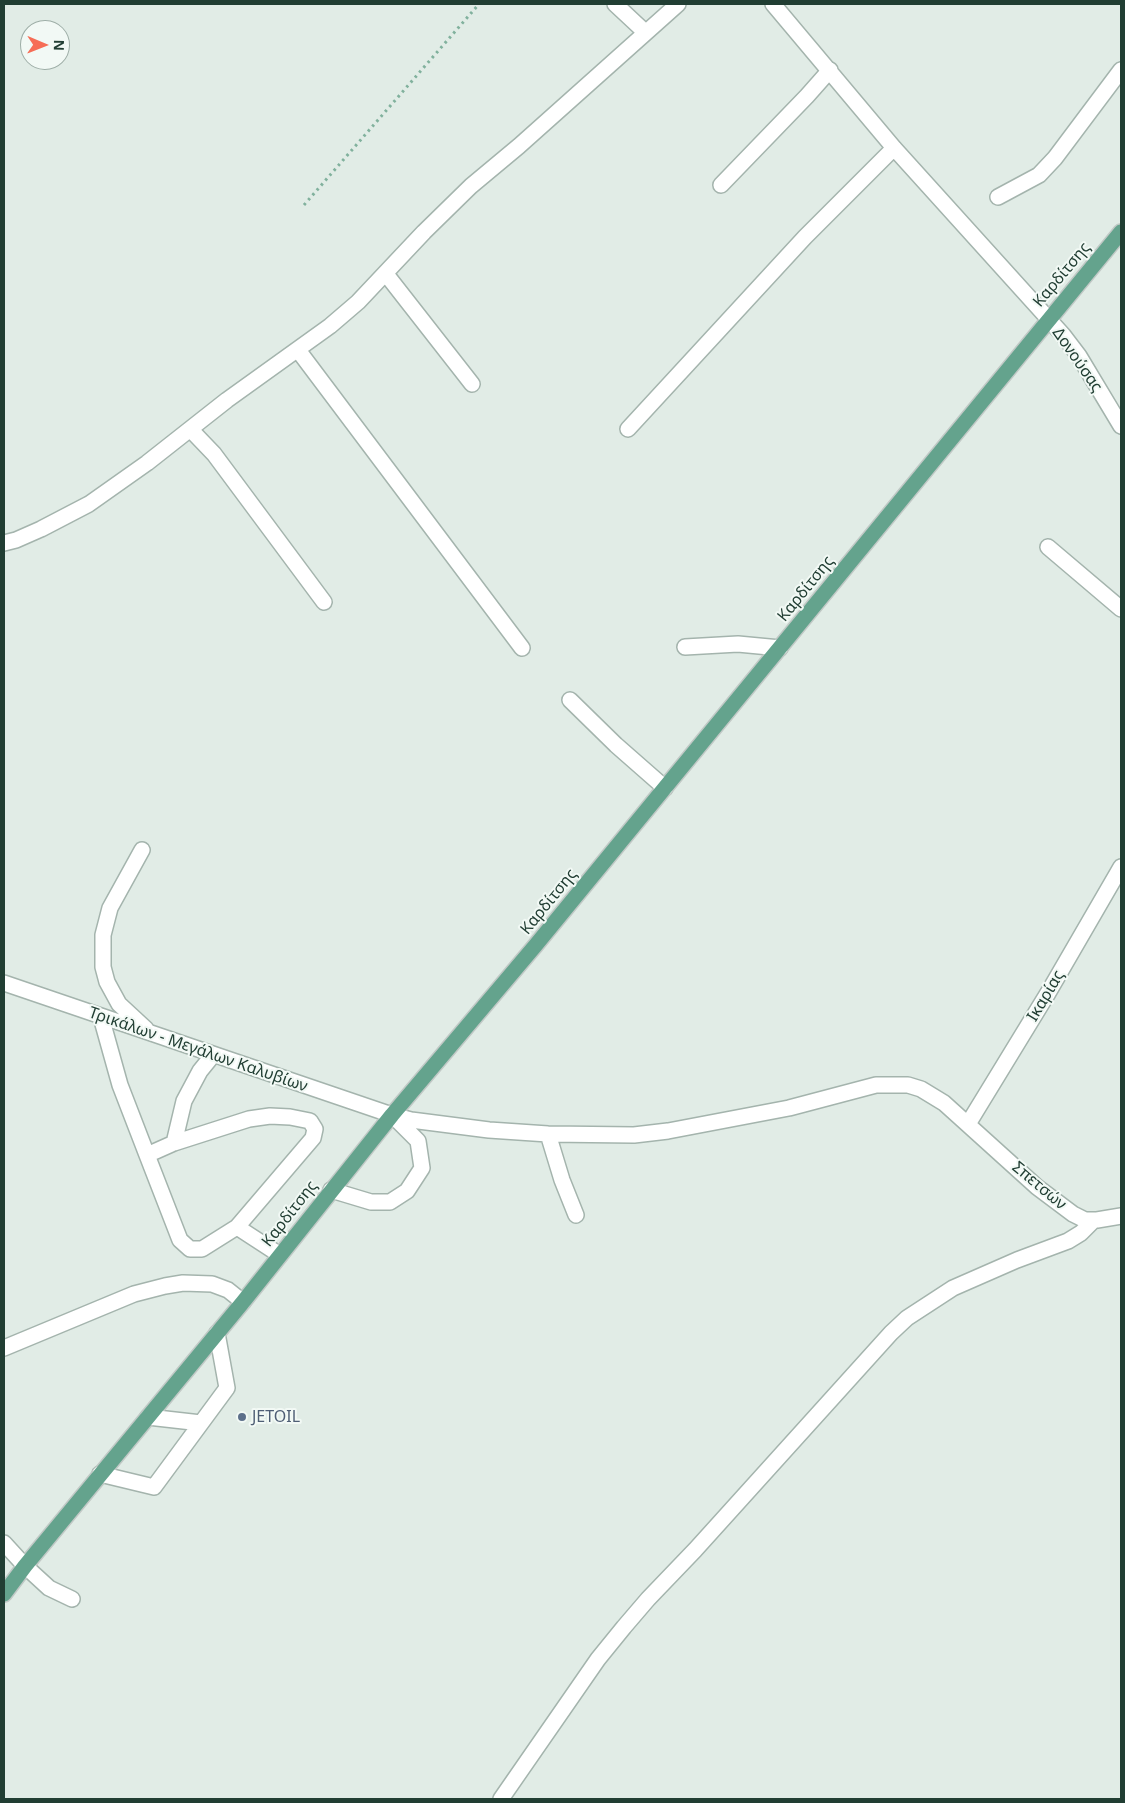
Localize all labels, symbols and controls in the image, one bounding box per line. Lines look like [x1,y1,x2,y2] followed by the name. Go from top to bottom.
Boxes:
[20,20,70,70] north arrow
[50,39,69,51] text: N
[1029,239,1095,311] street label: Καρδίτσης
[1048,324,1106,396] street label: Δονούσας
[774,552,838,626] street label: Καρδίτσης
[517,865,581,939] street label: Καρδίτσης
[1023,967,1069,1025] street label: Ικαρίας
[86,1003,310,1097] street label: Τρικάλων - Μεγάλων Καλυβίων
[1008,1158,1070,1214] street label: Σπετσών
[258,1177,322,1251] street label: Καρδίτσης
[252,1407,300,1427] place label: JETOIL
[236,1411,248,1423] marker: JETOIL

